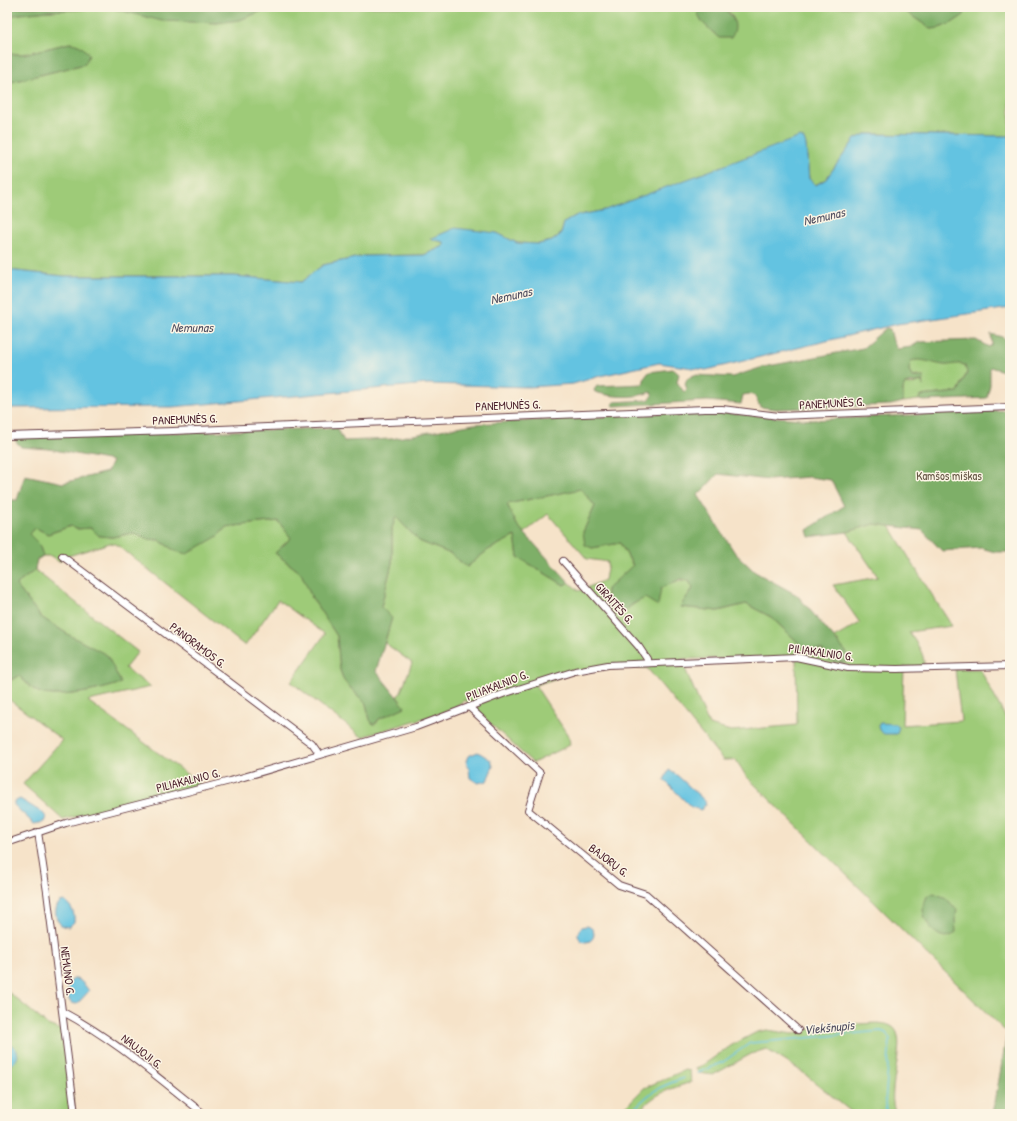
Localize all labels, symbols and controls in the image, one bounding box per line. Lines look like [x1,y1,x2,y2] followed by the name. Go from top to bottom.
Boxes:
[801,202,848,230] water label: Nemunas
[489,282,534,308] water label: Nemunas
[171,318,214,336] water label: Nemunas
[799,393,865,413] street label: PANEMUNĖS G.
[475,395,541,415] street label: PANEMUNĖS G.
[152,409,218,429] street label: PANEMUNĖS G.
[916,467,982,484] park label: Kamšos miškas
[592,579,638,627] street label: GIRAITĖS G.
[166,618,230,672] street label: PANORAMOS G.
[787,639,855,665] street label: PILIAKALNIO G.
[463,665,531,705] street label: PILIAKALNIO G.
[154,764,222,796] street label: PILIAKALNIO G.
[585,839,633,881] street label: BAJORŲ G.
[57,945,79,997] street label: NEMUNO G.
[803,1015,856,1040] water label: Viekšnupis
[118,1029,166,1073] street label: NAUJOJI G.

